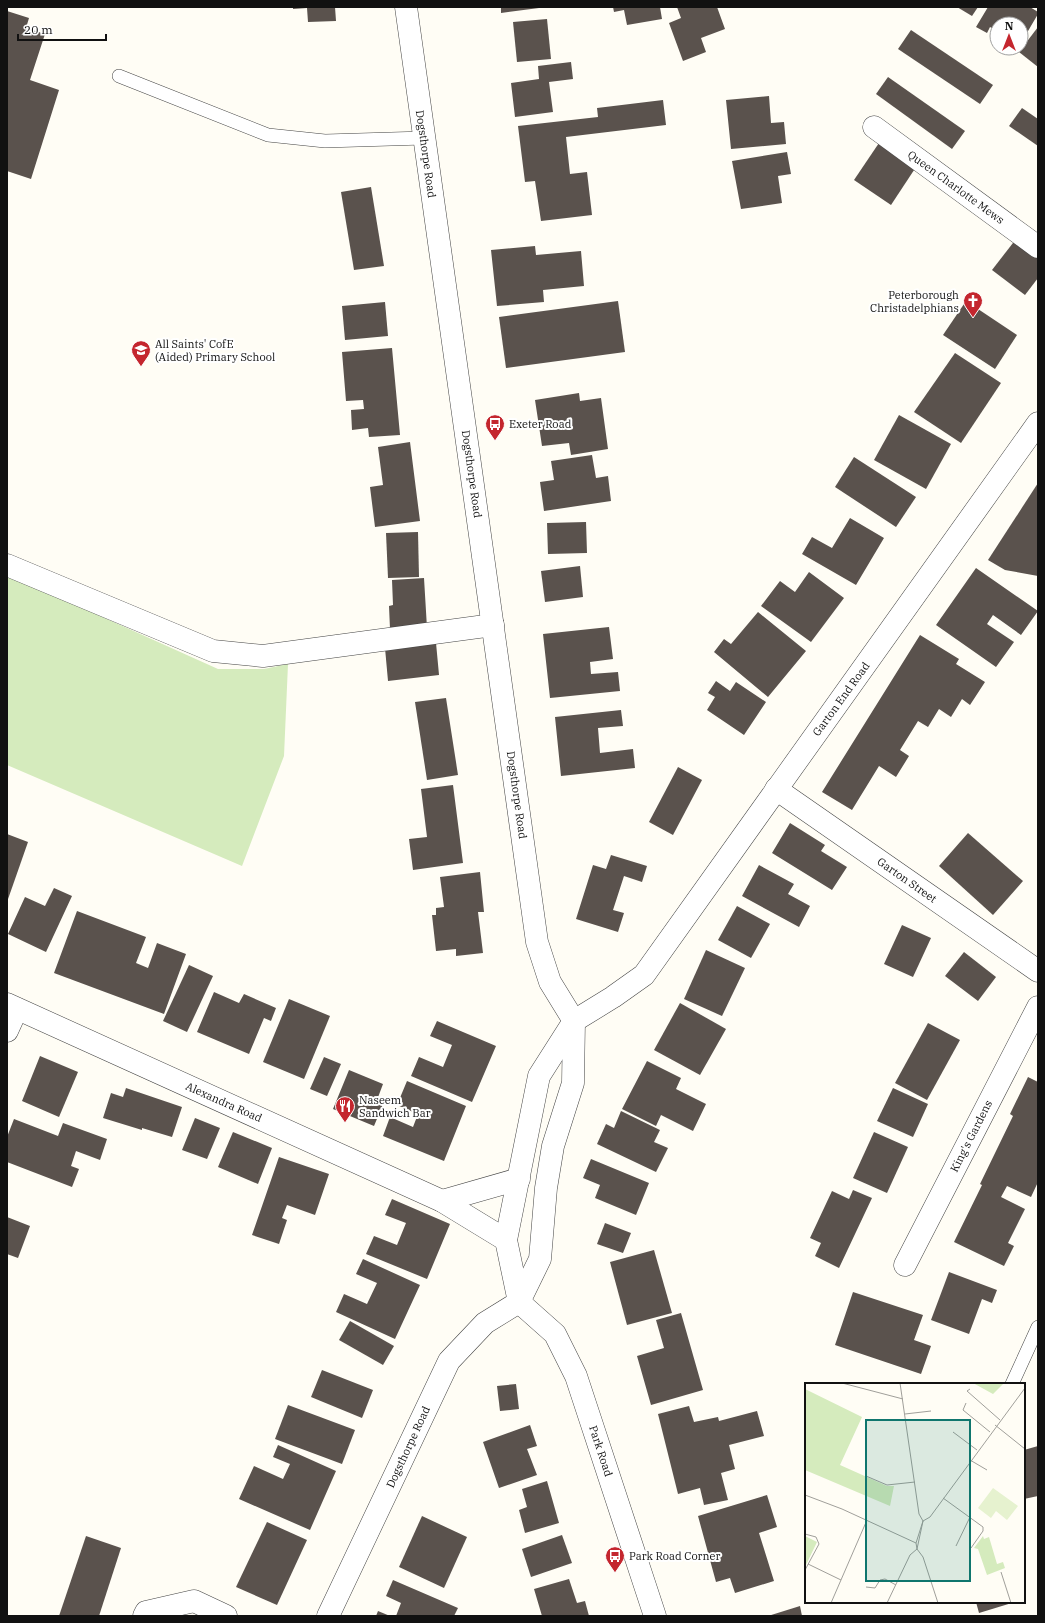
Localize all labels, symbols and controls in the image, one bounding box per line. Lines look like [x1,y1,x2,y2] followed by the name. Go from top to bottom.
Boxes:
[18,16,106,42] scale bar
[989,16,1029,56] north arrow
[1005,19,1014,33] text: N
[24,22,53,37] text: 20 m
[413,109,439,199] street label: Dogsthorpe Road
[905,147,1007,227] street label: Queen Charlotte Mews
[870,288,959,315] place label: Peterborough Christadelphians
[962,290,984,318] church icon: Peterborough Christadelphians
[155,337,275,364] place label: All Saints' CofE (Aided) Primary School
[130,339,152,367] school or university icon: All Saints' CofE (Aided) Primary School
[484,413,506,441] bus stop icon: Exeter Road
[509,417,572,431] place label: Exeter Road
[459,429,485,519] street label: Dogsthorpe Road
[809,659,873,739] street label: Garton End Road
[504,750,530,840] street label: Dogsthorpe Road
[874,854,940,906] street label: Garton Street
[184,1079,265,1125] street label: Alexandra Road
[359,1093,431,1120] place label: Naseem Sandwich Bar
[334,1095,356,1123] restaurant icon: Naseem Sandwich Bar
[947,1098,995,1174] street label: King's Gardens
[805,1383,1025,1603] inset map
[383,1404,433,1490] street label: Dogsthorpe Road
[586,1424,616,1479] street label: Park Road
[604,1545,626,1573] bus stop icon: Park Road Corner
[629,1549,720,1563] place label: Park Road Corner

